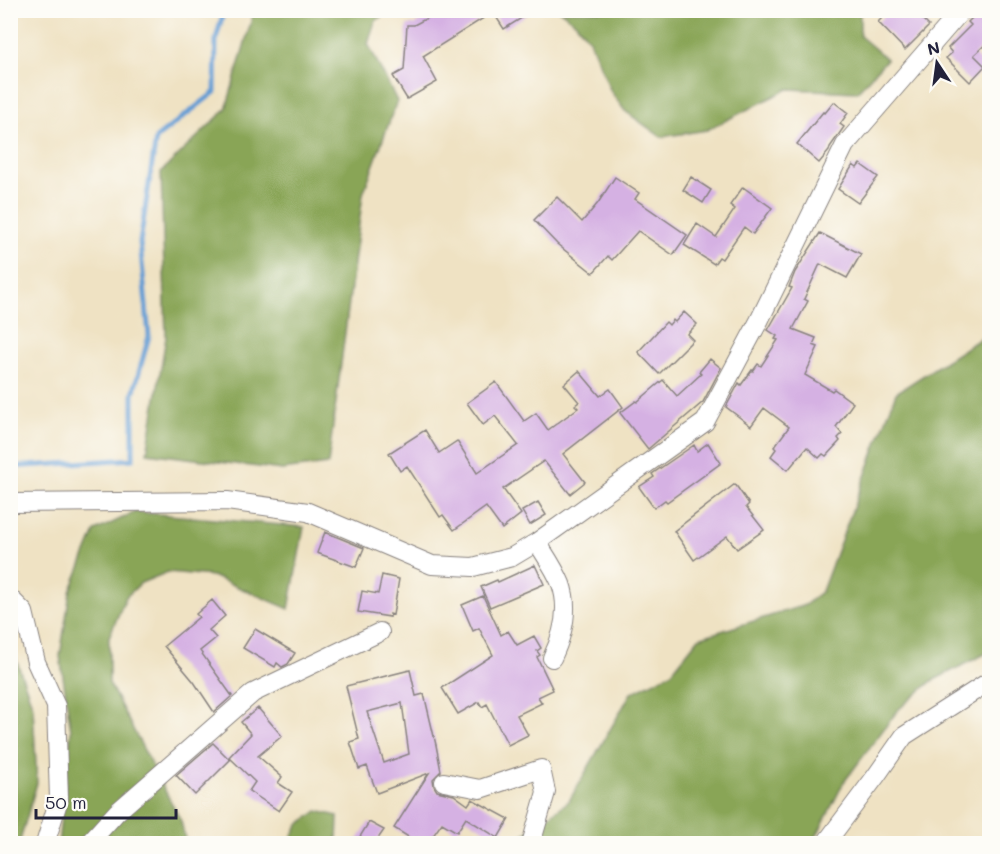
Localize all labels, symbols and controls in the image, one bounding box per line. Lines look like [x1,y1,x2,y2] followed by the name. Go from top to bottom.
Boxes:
[907,33,967,93] north arrow
[925,36,942,59] text: N
[36,782,176,820] scale bar
[45,790,87,814] text: 50 m

